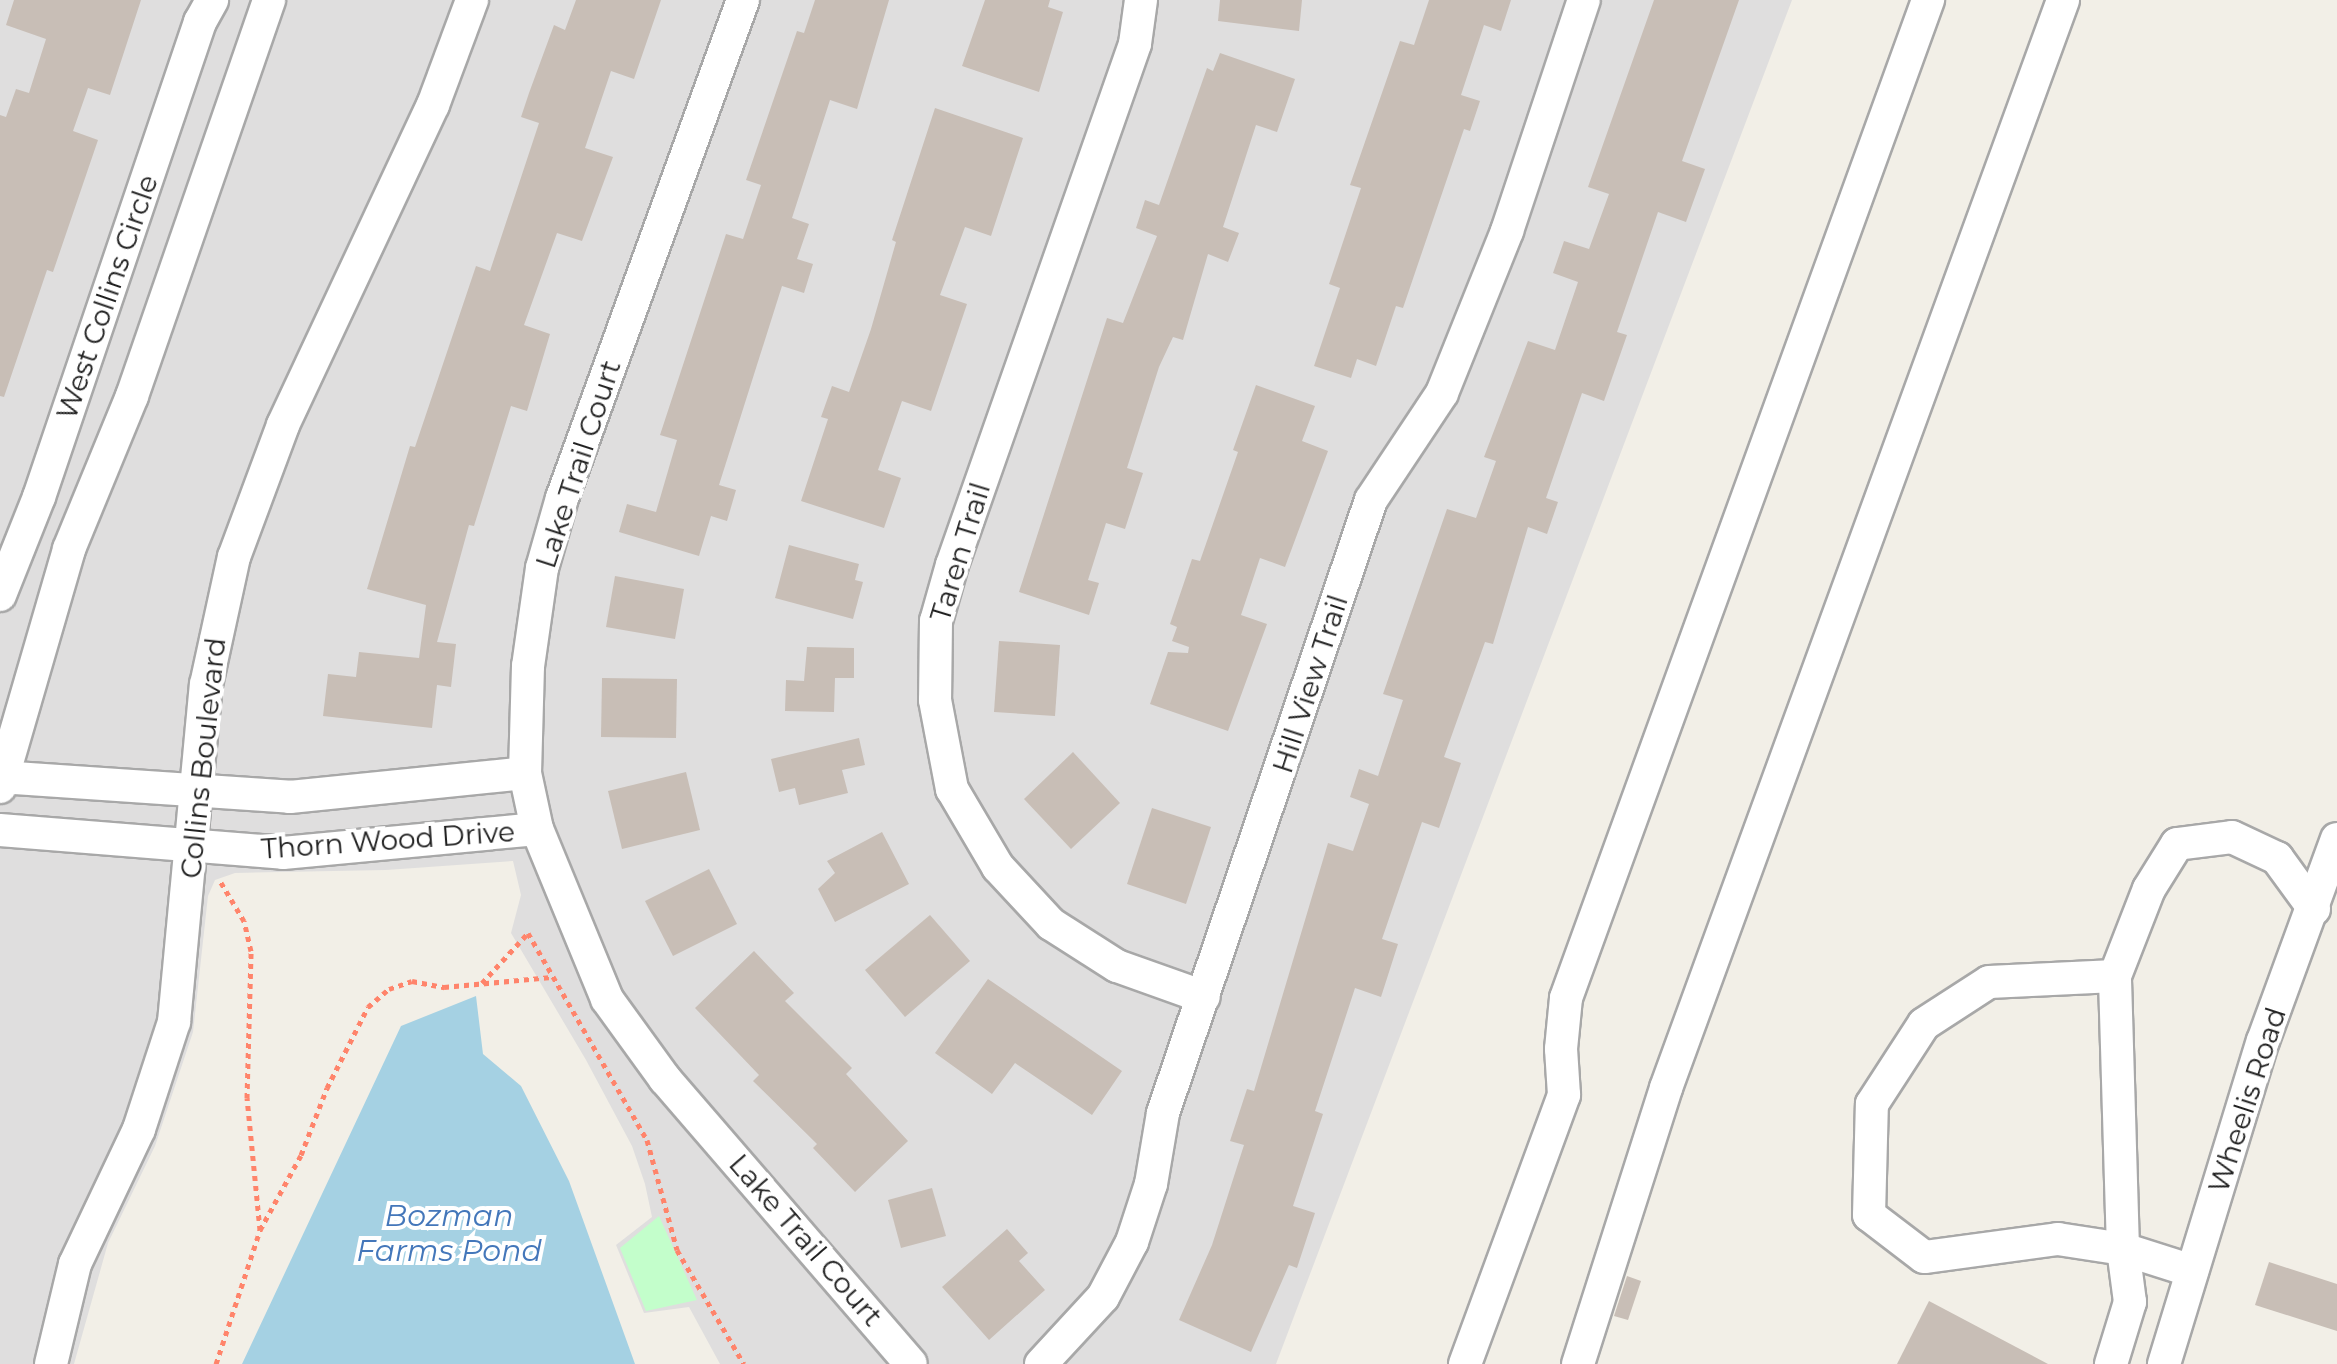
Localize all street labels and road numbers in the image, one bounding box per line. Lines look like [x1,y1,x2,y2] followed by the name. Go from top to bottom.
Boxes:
[49,170,165,424] street label: West Collins Circle
[529,356,627,572] street label: Lake Trail Court
[923,479,997,625] street label: Taren Trail
[1265,591,1355,777] street label: Hill View Trail
[174,636,232,880] street label: Collins Boulevard
[260,814,516,866] street label: Thorn Wood Drive
[2201,1003,2293,1197] street label: Wheelis Road
[722,1147,890,1333] street label: Lake Trail Court

